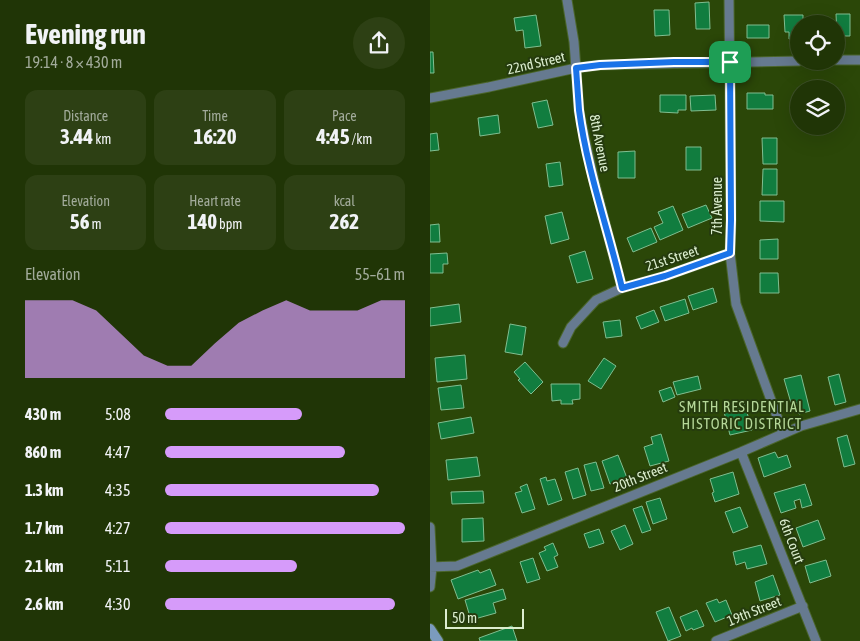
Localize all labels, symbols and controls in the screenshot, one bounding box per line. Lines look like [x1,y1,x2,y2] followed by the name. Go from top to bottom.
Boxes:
[790,15,845,135] map controls
[790,15,845,70] button: locate
[353,17,405,69] button: share
[25,18,146,50] text: Evening run
[709,41,751,83] pin
[716,48,744,76] icon: arrive
[505,49,567,77] street label: 22nd Street
[25,53,122,71] text: 19:14 · 8 × 430 m
[790,80,845,135] button: layers
[63,108,108,124] text: Distance
[202,108,228,124] text: Time
[332,108,357,124] text: Pace
[587,113,613,173] street label: 8th Avenue
[60,124,93,148] text: 3.44
[193,124,237,148] text: 16:20
[316,124,350,148] text: 4:45
[93,131,111,147] text: km
[350,131,372,147] text: /km
[709,177,725,235] street label: 7th Avenue
[61,193,110,209] text: Elevation
[189,193,241,209] text: Heart rate
[334,193,355,209] text: kcal
[70,209,90,233] text: 56
[188,209,217,233] text: 140
[330,209,359,233] text: 262
[90,216,102,232] text: m
[217,216,242,232] text: bpm
[643,242,701,274] street label: 21st Street
[25,265,80,283] text: Elevation
[355,265,405,283] text: 55–61 m
[679,398,805,432] district label: SMITH RESIDENTIAL HISTORIC DISTRICT
[25,405,61,423] text: 430 m
[105,405,131,423] text: 5:08
[25,443,61,461] text: 860 m
[105,443,130,461] text: 4:47
[611,459,669,495] street label: 20th Street
[25,481,64,499] text: 1.3 km
[105,481,130,499] text: 4:35
[776,516,808,566] street label: 6th Court
[25,519,64,537] text: 1.7 km
[105,519,130,537] text: 4:27
[25,557,64,575] text: 2.1 km
[105,557,130,575] text: 5:11
[725,593,783,629] street label: 19th Street
[25,595,64,613] text: 2.6 km
[105,595,130,613] text: 4:30
[445,606,524,629] scale bar
[452,610,477,626] text: 50 m

